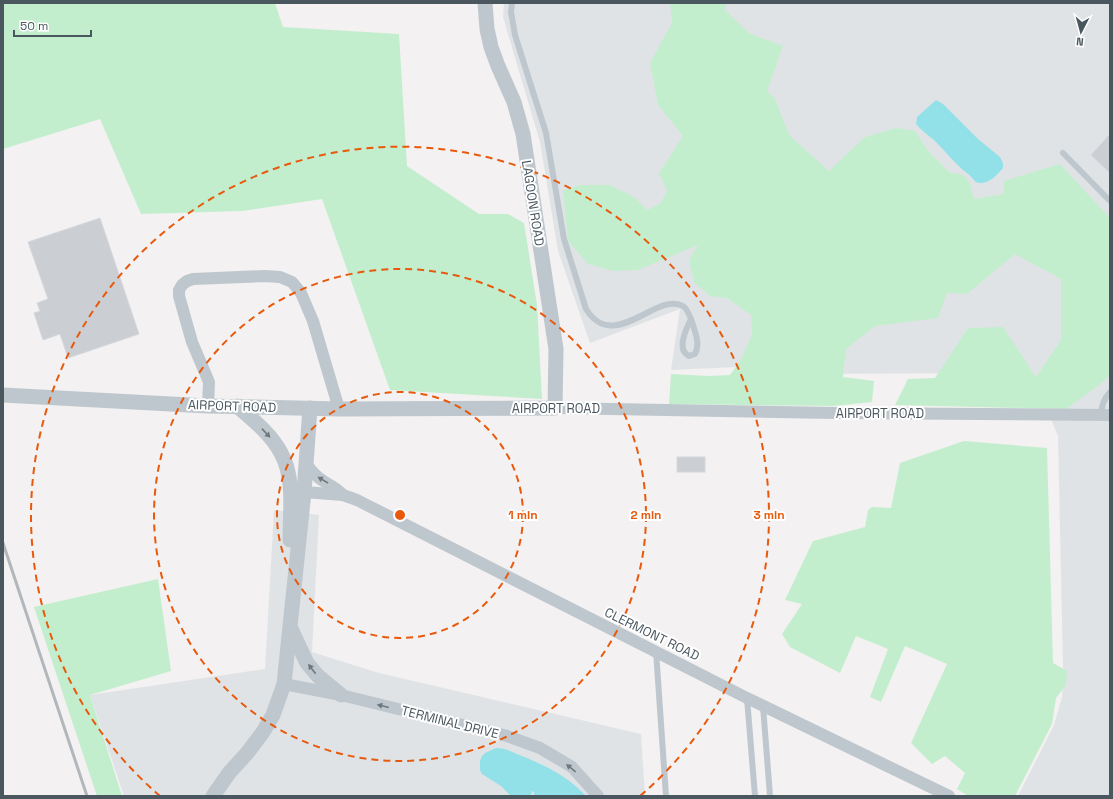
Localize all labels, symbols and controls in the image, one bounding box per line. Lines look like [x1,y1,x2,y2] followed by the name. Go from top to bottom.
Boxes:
[14,12,91,38] scale bar
[1061,12,1101,52] north arrow
[20,18,48,34] text: 50 m
[1076,35,1084,49] text: N
[518,159,548,247] street label: LAGOON ROAD
[188,396,276,416] street label: AIRPORT ROAD
[512,400,600,417] street label: AIRPORT ROAD
[836,405,924,422] street label: AIRPORT ROAD
[261,428,270,437] one-way arrow
[317,477,329,484] one-way arrow
[508,507,538,523] text: 1 min
[630,507,662,523] text: 2 min
[753,507,785,523] text: 3 min
[393,508,407,522] centre of rings
[602,604,702,664] street label: CLERMONT ROAD
[308,664,317,675] one-way arrow
[377,702,389,708] one-way arrow
[399,702,501,742] street label: TERMINAL DRIVE
[566,764,577,772] one-way arrow

